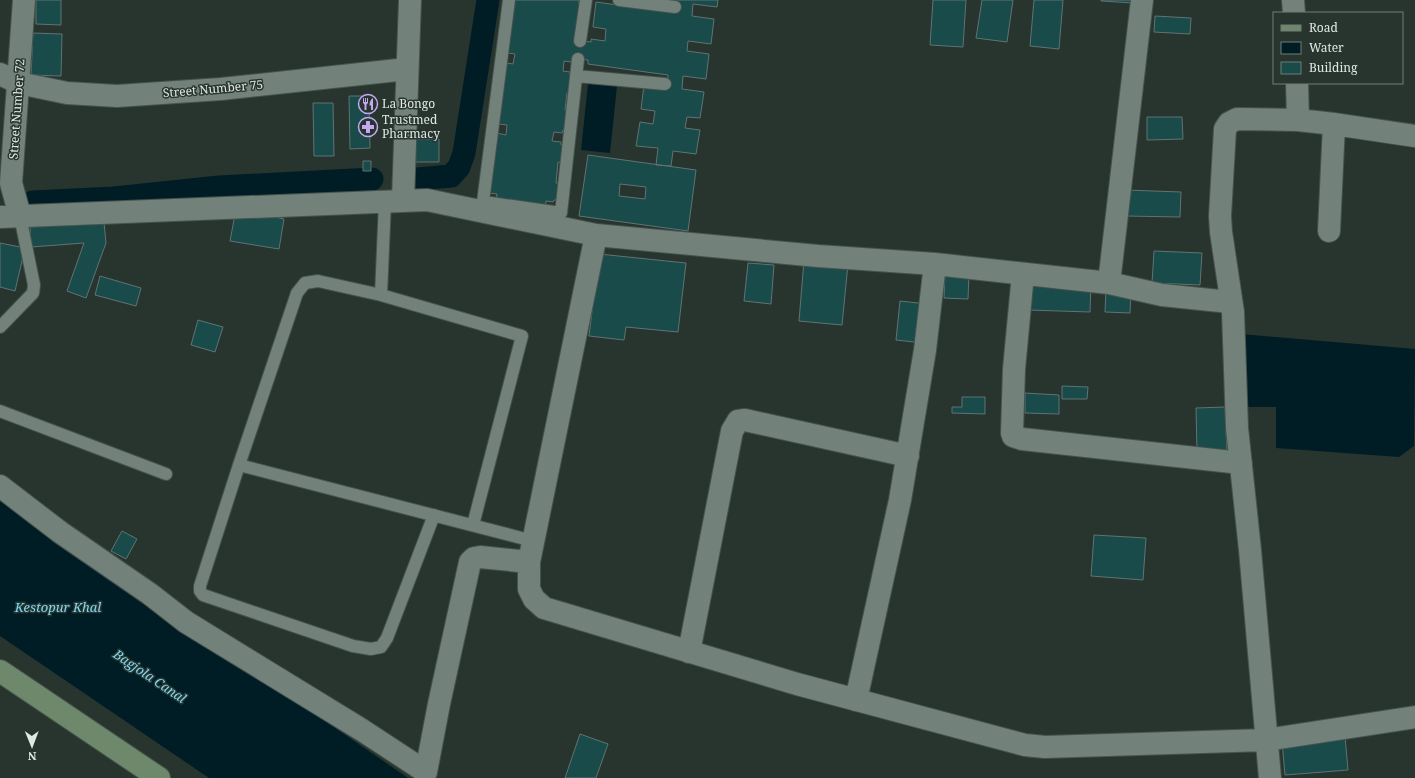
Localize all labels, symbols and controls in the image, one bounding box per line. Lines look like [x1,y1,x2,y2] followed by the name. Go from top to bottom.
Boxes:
[1273,12,1403,84] legend
[1309,19,1339,36] text: Road
[1309,39,1344,56] text: Water
[5,58,28,160] street label: Street Number 72
[1309,59,1358,76] text: Building
[162,76,264,101] street label: Street Number 75
[357,93,379,115] restaurant icon: La Bongo
[382,95,435,112] place label: La Bongo
[382,111,440,142] place label: Trustmed Pharmacy
[357,116,379,138] pharmacy icon: Trustmed Pharmacy
[14,598,101,616] water label: Kestopur Khal
[109,644,190,707] water label: Bagjola Canal
[12,726,52,766] north arrow
[27,749,37,764] text: N

